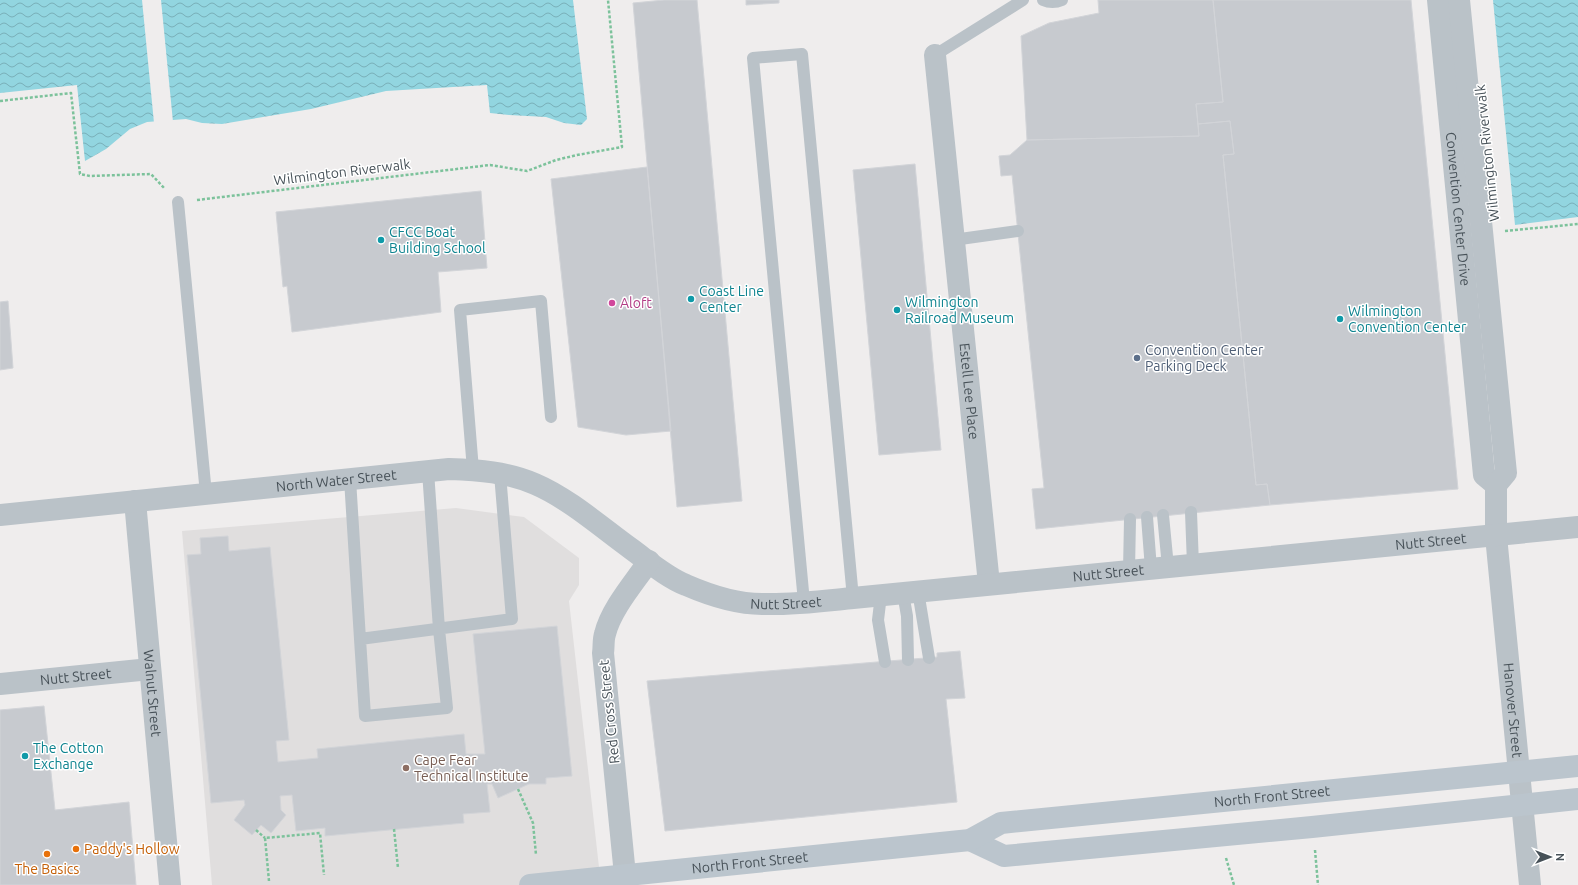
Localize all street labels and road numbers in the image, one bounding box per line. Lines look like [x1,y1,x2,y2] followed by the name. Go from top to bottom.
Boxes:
[1472,84,1502,222] street label: Wilmington Riverwalk
[1443,131,1474,287] street label: Convention Center Drive
[273,156,411,188] street label: Wilmington Riverwalk
[956,342,982,440] street label: Estell Lee Place
[275,466,398,495] street label: North Water Street
[1395,530,1468,553] street label: Nutt Street
[1072,562,1145,584] street label: Nutt Street
[750,593,823,612] street label: Nutt Street
[141,649,164,738] street label: Walnut Street
[596,659,622,765] street label: Red Cross Street
[1500,662,1526,759] street label: Hanover Street
[39,665,112,688] street label: Nutt Street
[1213,782,1331,810] street label: North Front Street
[691,849,809,876] street label: North Front Street

